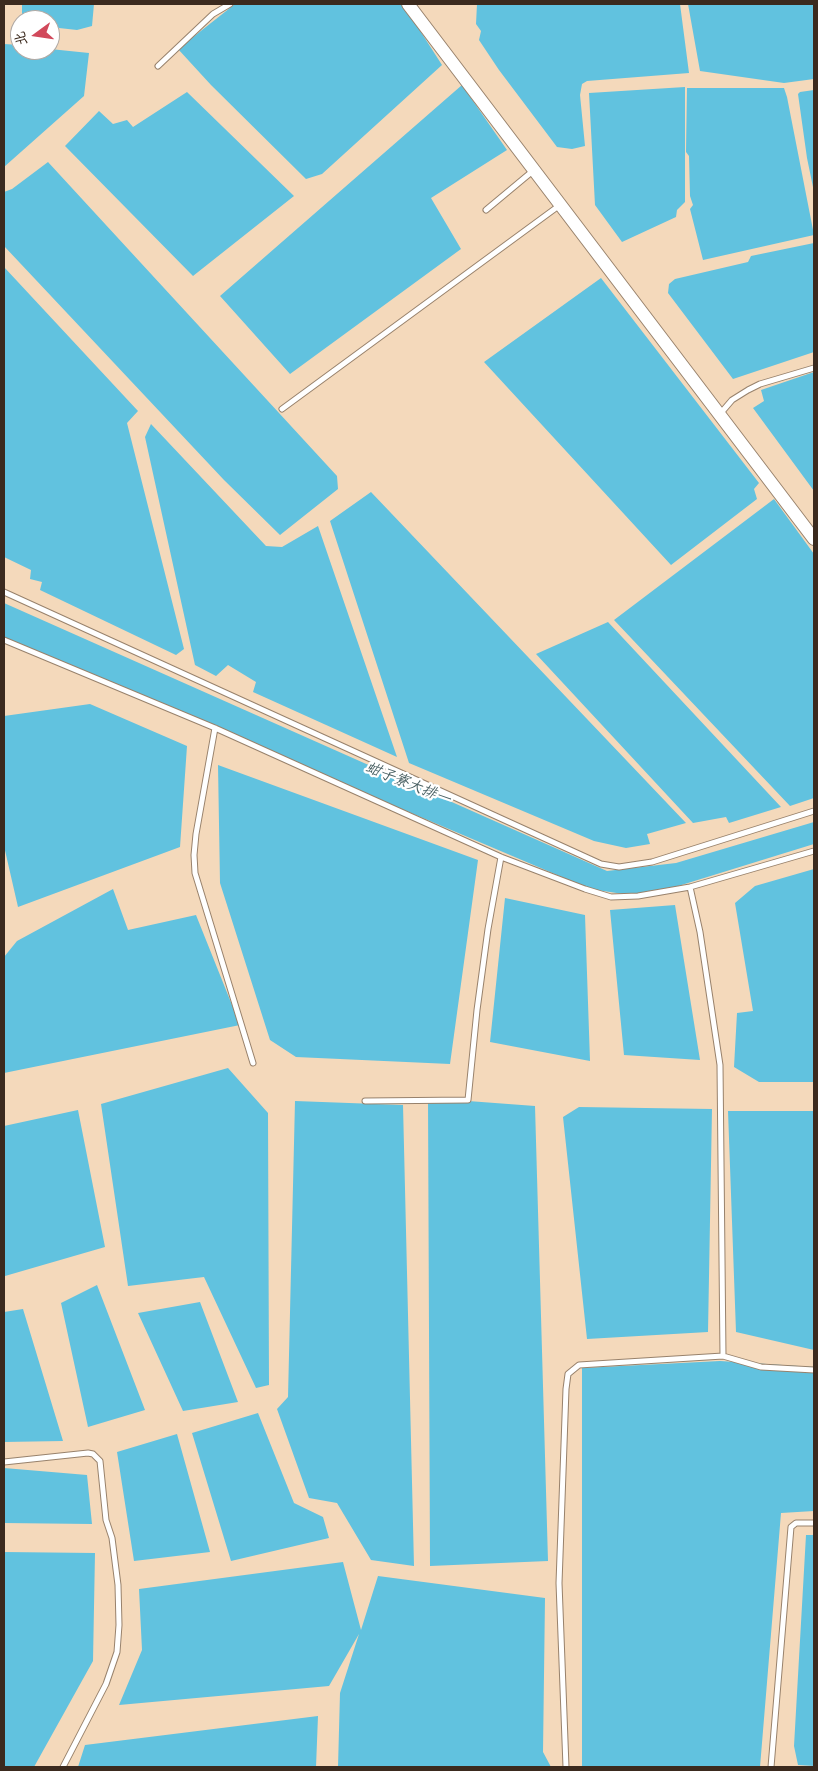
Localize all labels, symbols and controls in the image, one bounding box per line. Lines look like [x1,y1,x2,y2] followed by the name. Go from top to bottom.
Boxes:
[10,10,60,60] north arrow
[7,29,35,48] text: 北
[363,759,453,809] water label: 蚶子寮大排一

